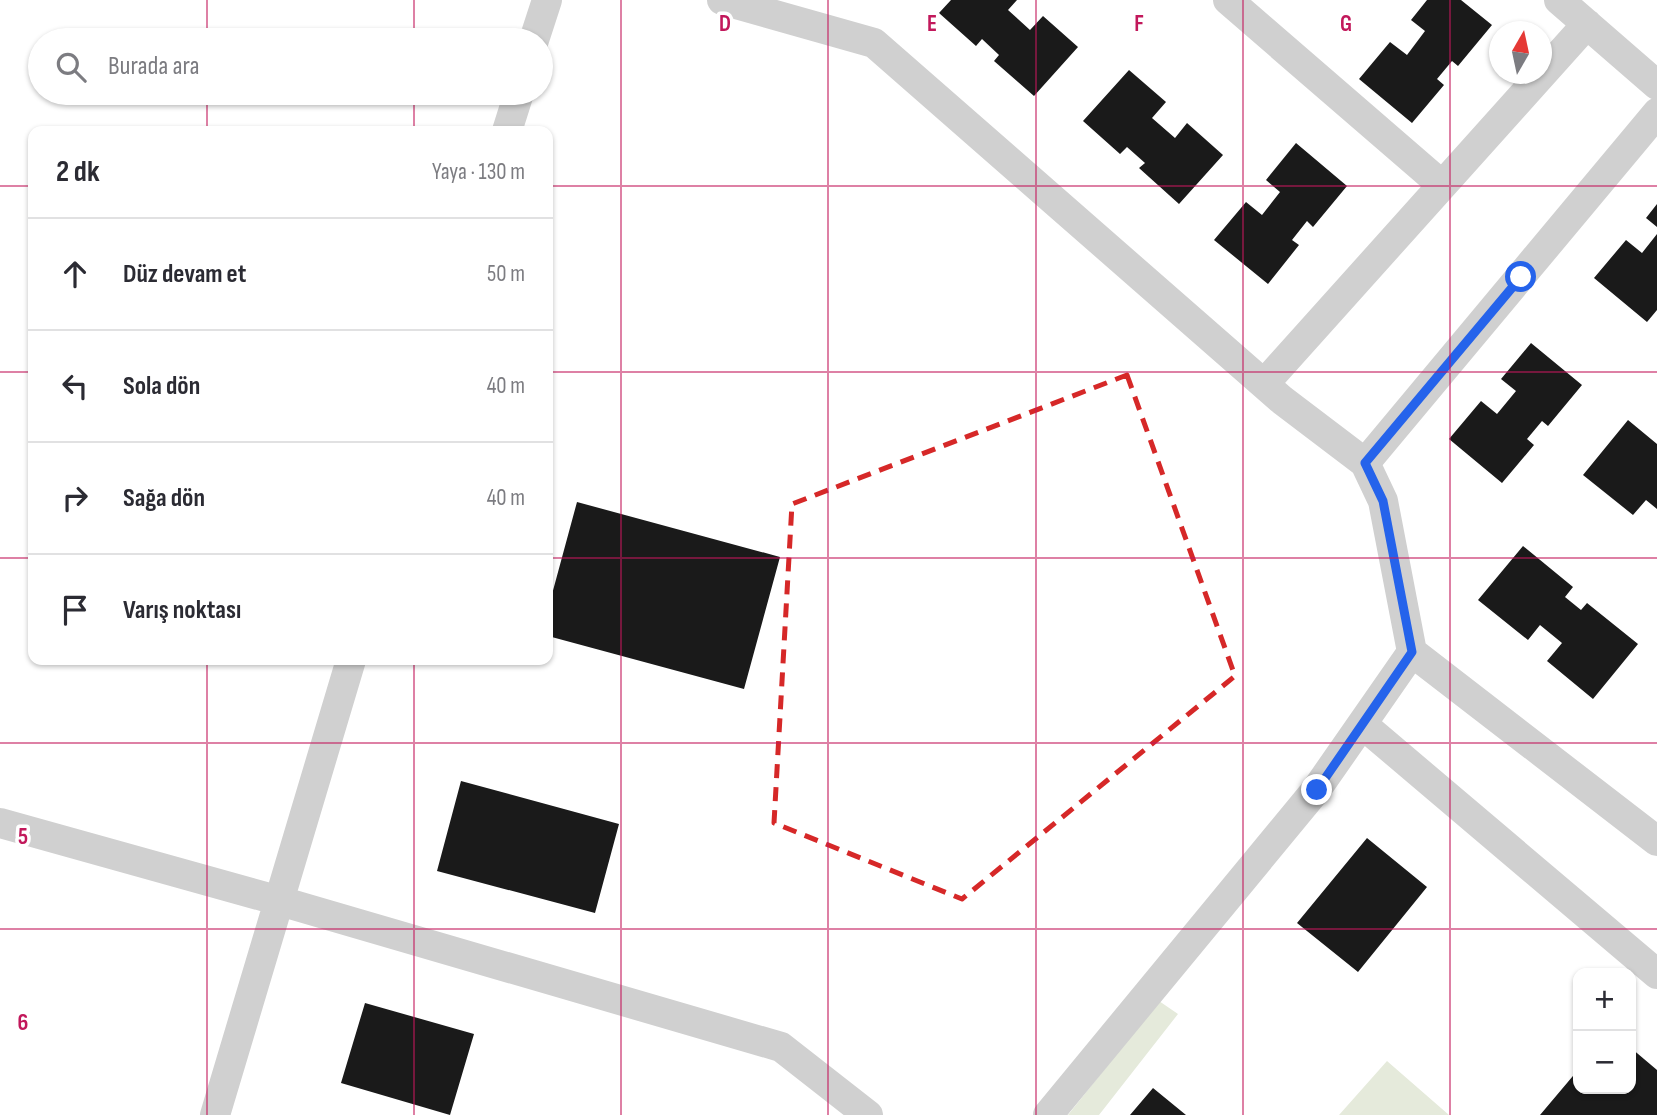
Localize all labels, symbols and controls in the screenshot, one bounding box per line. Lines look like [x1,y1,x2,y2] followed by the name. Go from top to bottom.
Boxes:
[719,10,731,38] text: D
[927,10,937,38] text: E
[1134,10,1144,38] text: F
[1340,10,1352,38] text: G
[1489,21,1552,84] north arrow
[28,28,553,105] search box
[52,48,90,86] icon: search
[108,51,200,82] text: Burada ara
[56,154,100,190] text: 2 dk
[432,158,525,186] text: Yaya · 130 m
[56,255,94,293] icon: ahead
[123,259,246,290] text: Düz devam et
[487,260,525,288] text: 50 m
[1505,261,1536,292] route start
[56,367,94,405] icon: left
[123,371,200,402] text: Sola dön
[487,372,525,400] text: 40 m
[56,479,94,517] icon: right
[123,483,205,514] text: Sağa dön
[487,484,525,512] text: 40 m
[56,591,94,629] icon: arrive
[123,595,241,626] text: Varış noktası
[1301,774,1332,805] route end
[18,823,28,851] text: 5
[1573,968,1636,1094] map controls
[1573,968,1636,1031] button: +
[18,1009,28,1037] text: 6
[1573,1031,1636,1094] button: −

